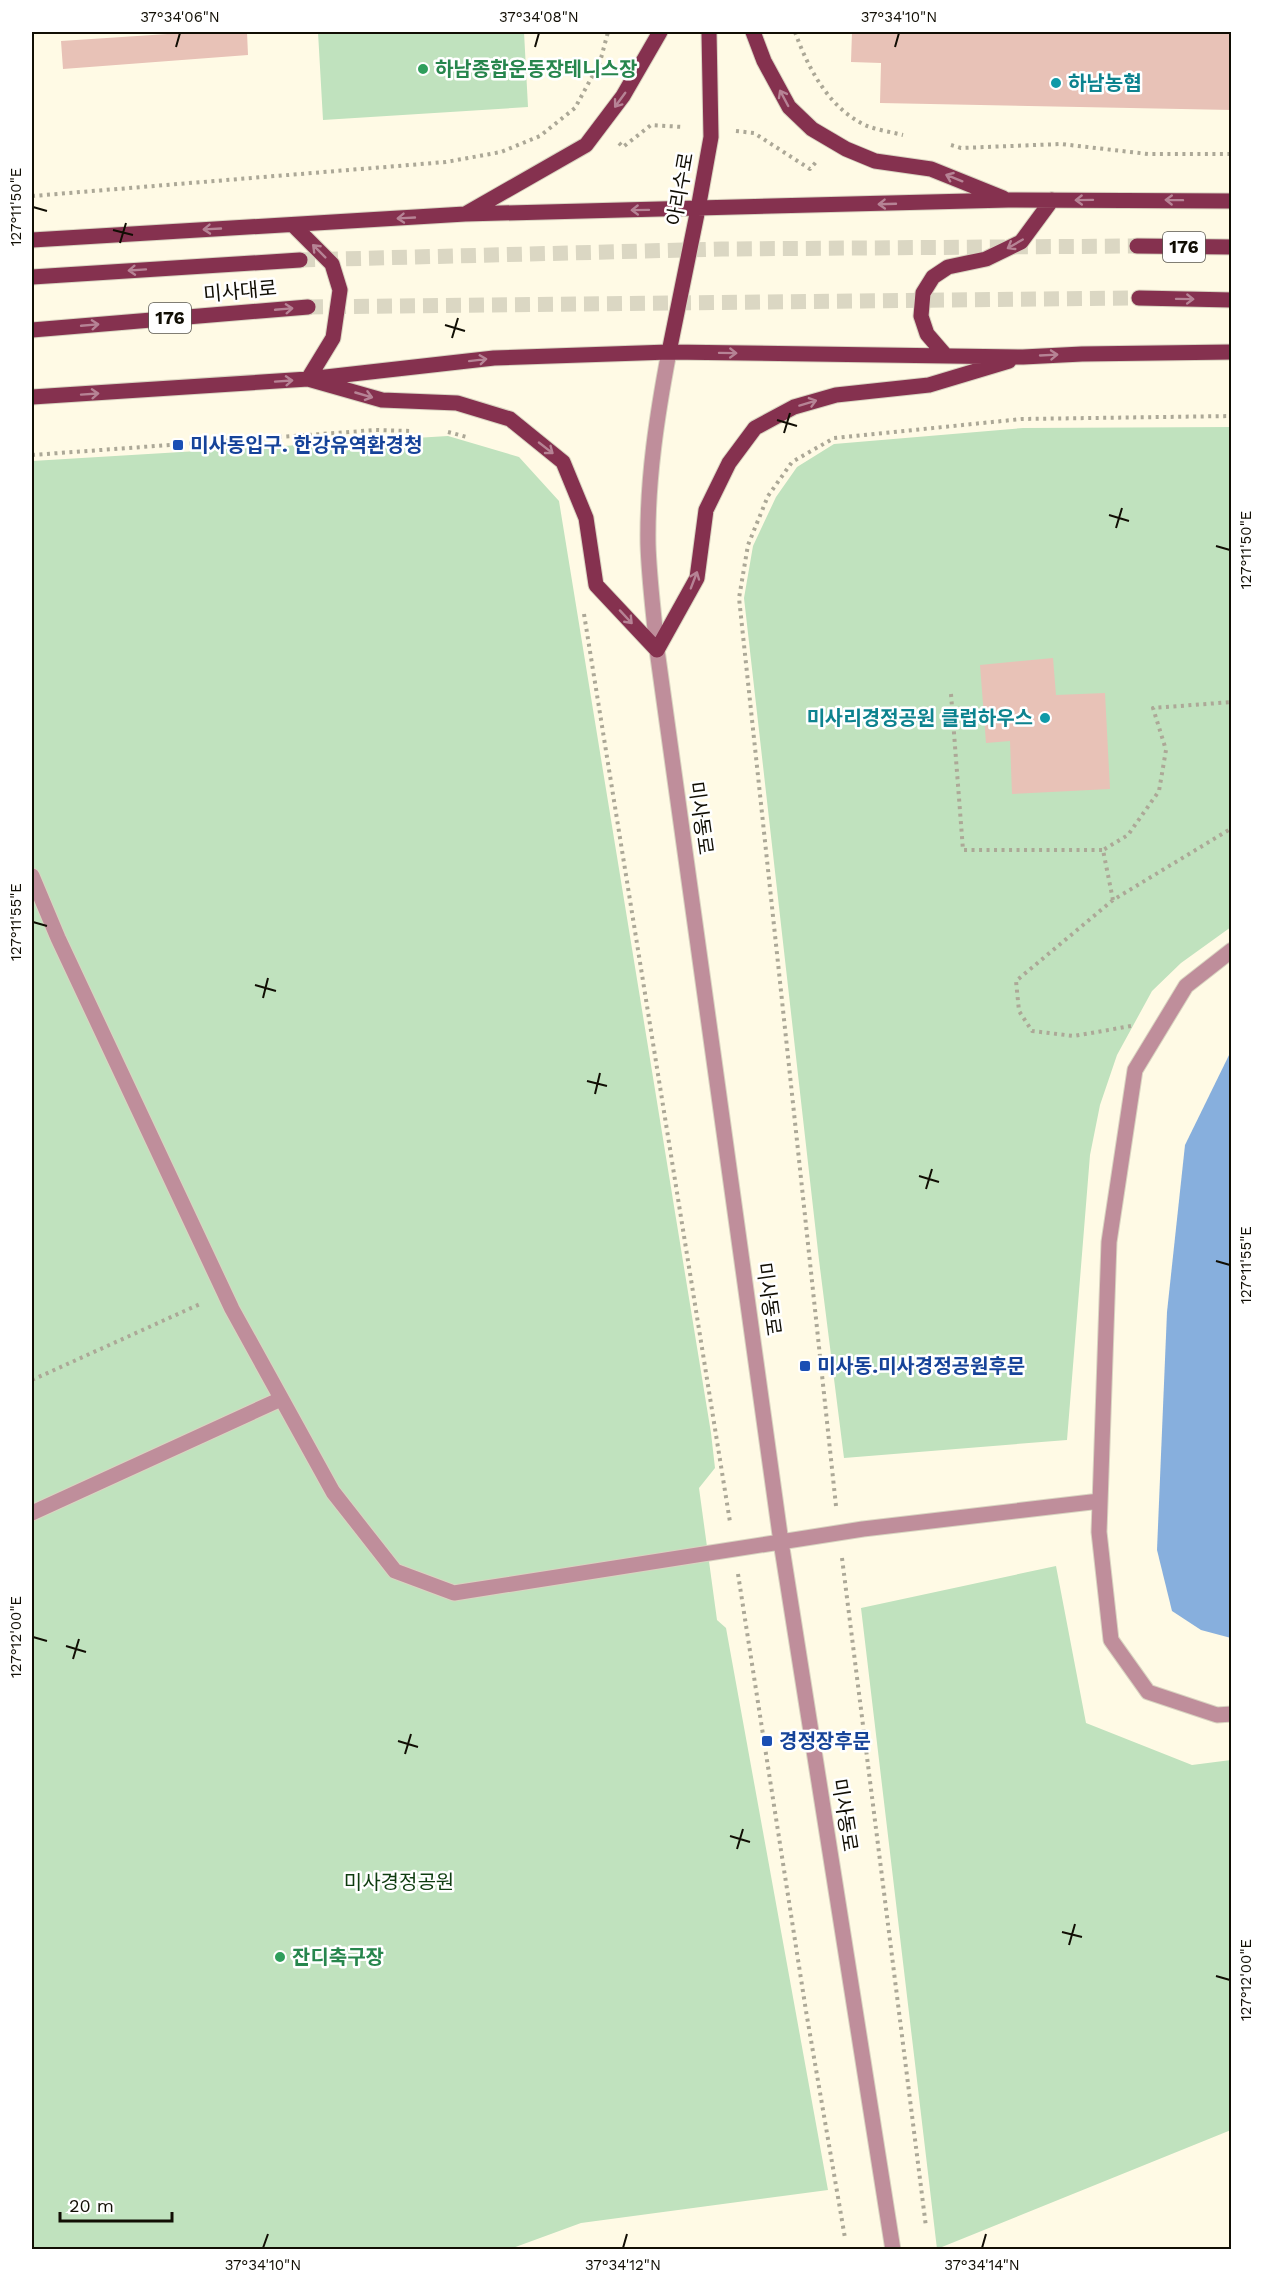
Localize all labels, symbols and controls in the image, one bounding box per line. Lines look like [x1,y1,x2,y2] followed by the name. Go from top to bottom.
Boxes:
[140,8,220,26] text: 37°34'06"N
[499,8,579,26] text: 37°34'08"N
[861,8,937,26] text: 37°34'10"N
[435,57,637,81] place label: 하남종합운동장테니스장
[416,62,430,76] marker: 하남종합운동장테니스장
[1068,71,1142,95] place label: 하남농협
[1049,76,1063,90] marker: 하남농협
[778,89,789,107] one-way arrow
[614,92,626,108] one-way arrow
[662,151,698,227] street label: 아리수로
[7,168,25,246] text: 127°11'50"E
[945,172,964,183] one-way arrow
[1075,194,1095,206] one-way arrow
[1164,195,1184,206] one-way arrow
[877,198,897,209] one-way arrow
[630,204,650,216] one-way arrow
[397,212,417,223] one-way arrow
[202,224,222,235] one-way arrow
[1163,232,1205,262] road number: 176
[1007,238,1024,250] one-way arrow
[312,243,326,258] one-way arrow
[128,265,148,276] one-way arrow
[202,276,278,306] street label: 미사대로
[1175,293,1195,305] one-way arrow
[149,303,191,333] road number: 176
[274,303,294,314] one-way arrow
[79,319,99,330] one-way arrow
[717,347,737,359] one-way arrow
[1038,350,1058,361] one-way arrow
[468,354,488,365] one-way arrow
[274,375,294,386] one-way arrow
[79,388,99,399] one-way arrow
[354,390,373,401] one-way arrow
[798,397,817,408] one-way arrow
[190,433,422,457] place label: 미사동입구. 한강유역환경청
[171,438,185,452] marker: 미사동입구. 한강유역환경청
[537,441,553,454] one-way arrow
[1237,511,1255,589] text: 127°11'50"E
[689,572,700,590] one-way arrow
[619,610,633,625] one-way arrow
[806,706,1033,730] place label: 미사리경정공원 클럽하우스
[1038,711,1052,725] marker: 미사리경정공원 클럽하우스
[684,780,718,856] street label: 미사동로
[7,883,25,961] text: 127°11'55"E
[1237,1226,1255,1304] text: 127°11'55"E
[752,1261,786,1337] street label: 미사동로
[817,1354,1025,1378] place label: 미사동.미사경정공원후문
[798,1359,812,1373] marker: 미사동.미사경정공원후문
[7,1596,25,1678] text: 127°12'00"E
[779,1729,871,1753] place label: 경정장후문
[760,1734,774,1748] marker: 경정장후문
[827,1777,863,1853] street label: 미사동로
[344,1870,454,1894] park label: 미사경정공원
[1237,1939,1255,2021] text: 127°12'00"E
[292,1945,384,1969] place label: 잔디축구장
[273,1950,287,1964] marker: 잔디축구장
[60,2185,172,2223] scale bar
[69,2195,114,2216] text: 20 m
[225,2256,301,2274] text: 37°34'10"N
[585,2256,661,2274] text: 37°34'12"N
[944,2256,1020,2274] text: 37°34'14"N

